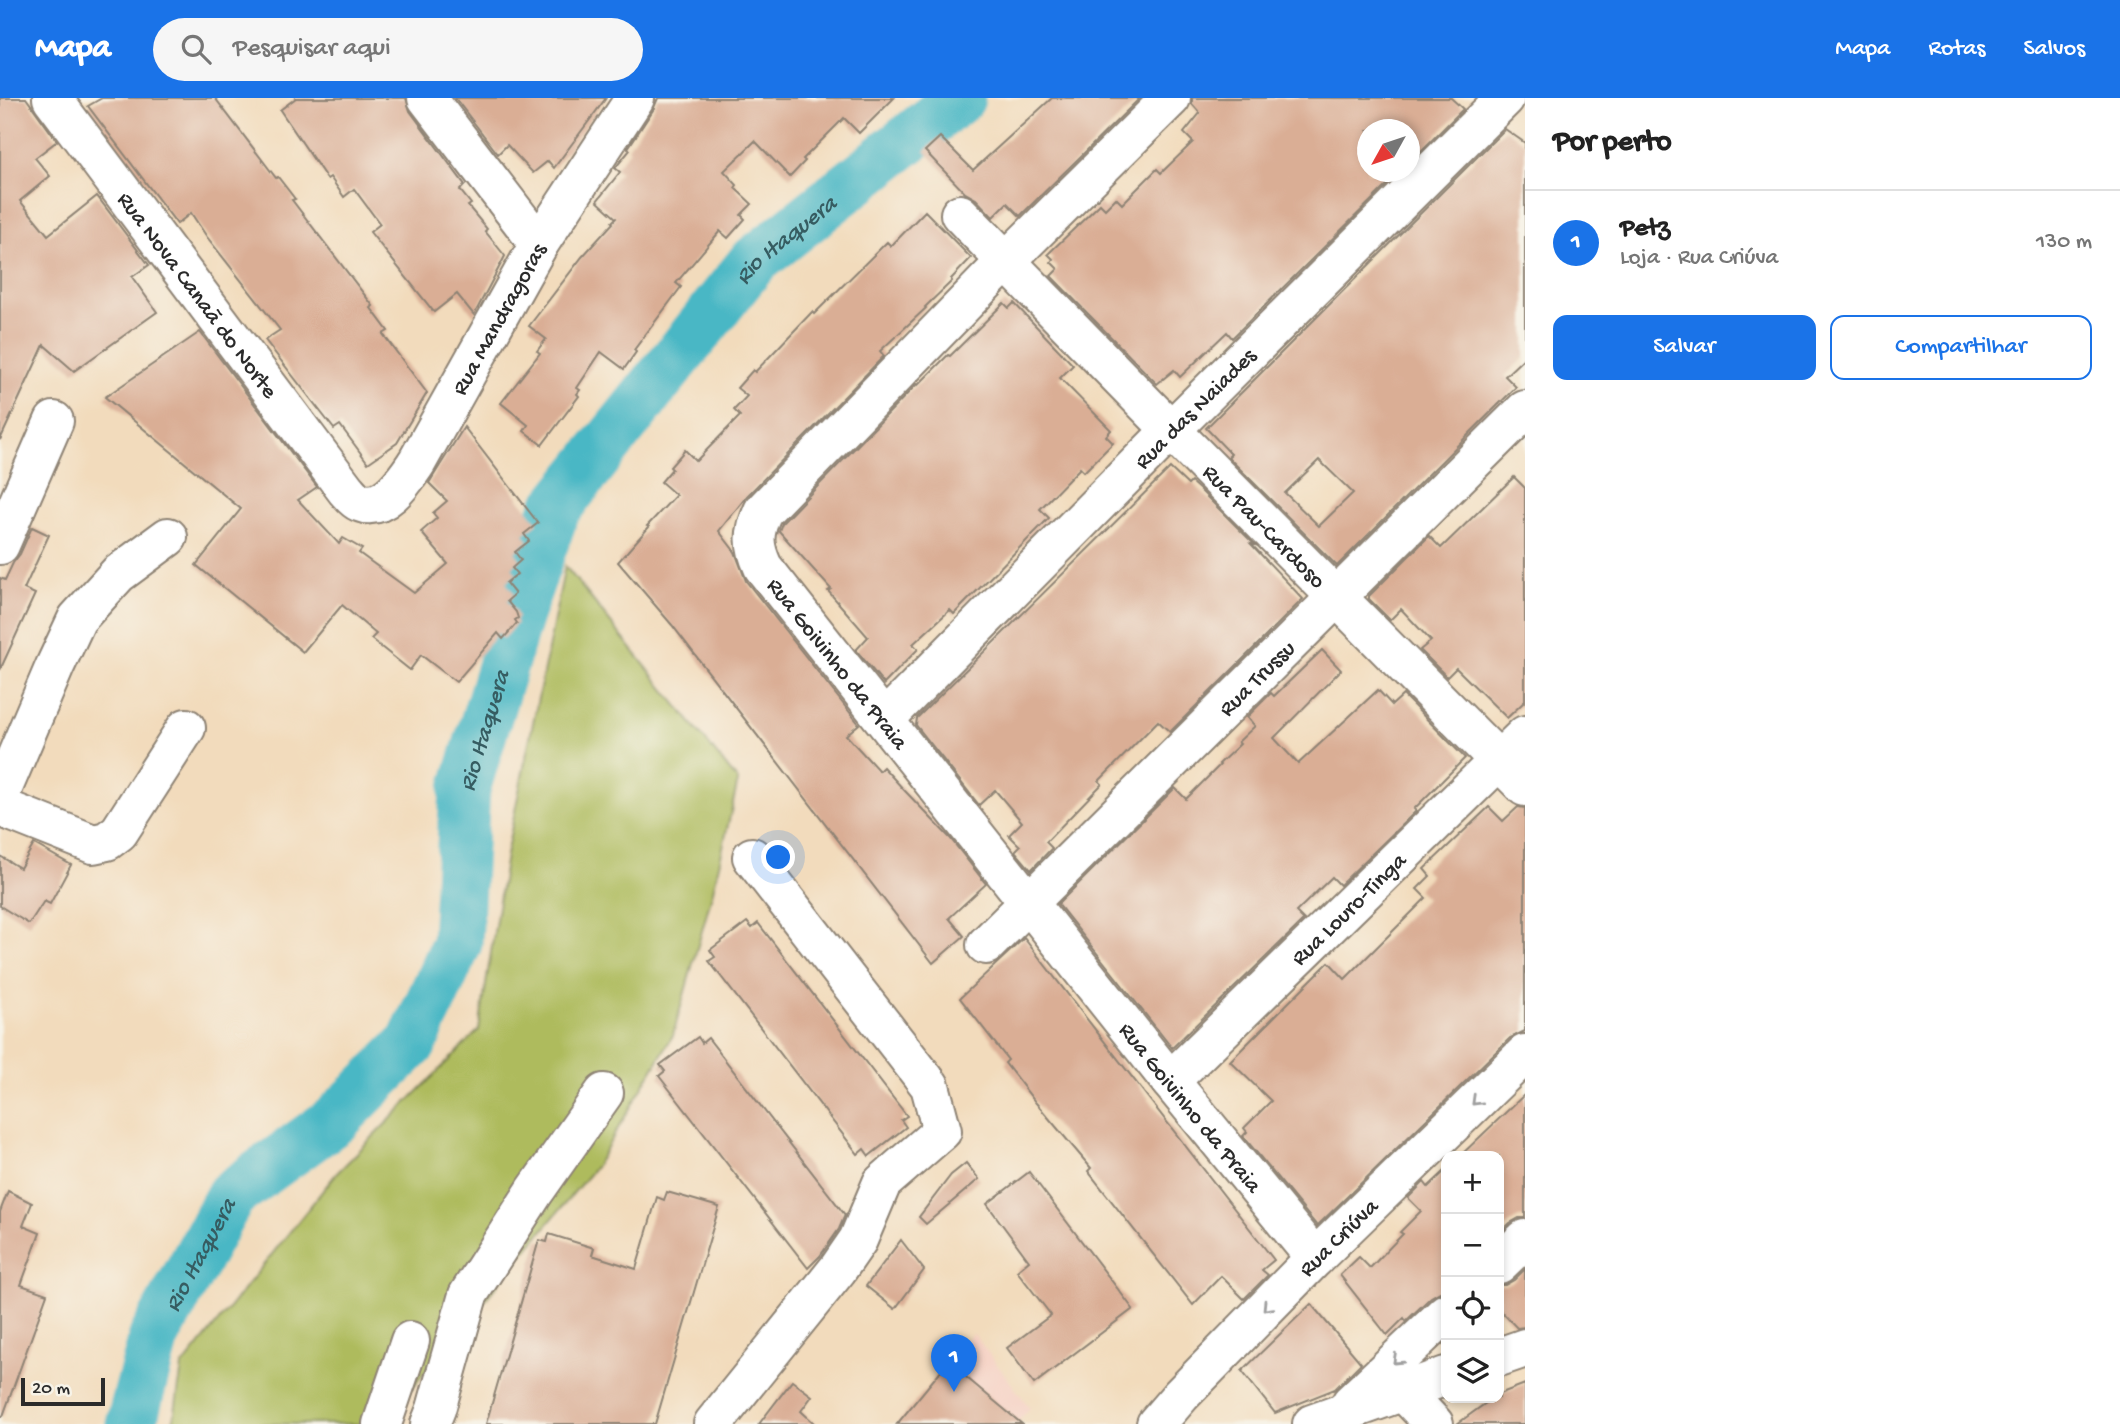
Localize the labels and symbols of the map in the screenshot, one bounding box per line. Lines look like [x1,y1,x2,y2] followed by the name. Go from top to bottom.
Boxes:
[1357,119,1420,182] north arrow
[110,188,283,405] street label: Rua Nova Canaã do Norte
[730,189,845,292] water label: Rio Itaquera
[447,239,554,401] street label: Rua Mandragoras
[1130,343,1263,476] street label: Rua das Naiades
[1196,460,1330,595] street label: Rua Pau-Cardoso
[760,574,913,757] street label: Rua Goivinho da Praia
[1214,636,1302,723] street label: Rua Trussu
[454,666,519,795] water label: Rio Itaquera
[761,840,795,874] your location
[1287,847,1414,973] street label: Rua Louro-Tinga
[1112,1018,1267,1200] street label: Rua Goivinho da Praia
[1471,1093,1484,1106] one-way arrow
[159,1193,245,1318] water label: Rio Itaquera
[1294,1193,1386,1284] street label: Rua Criúva
[1263,1299,1276,1312] one-way arrow
[931,1334,977,1392] pin: 1
[1392,1352,1405,1365] one-way arrow
[21,1375,105,1407] scale bar

